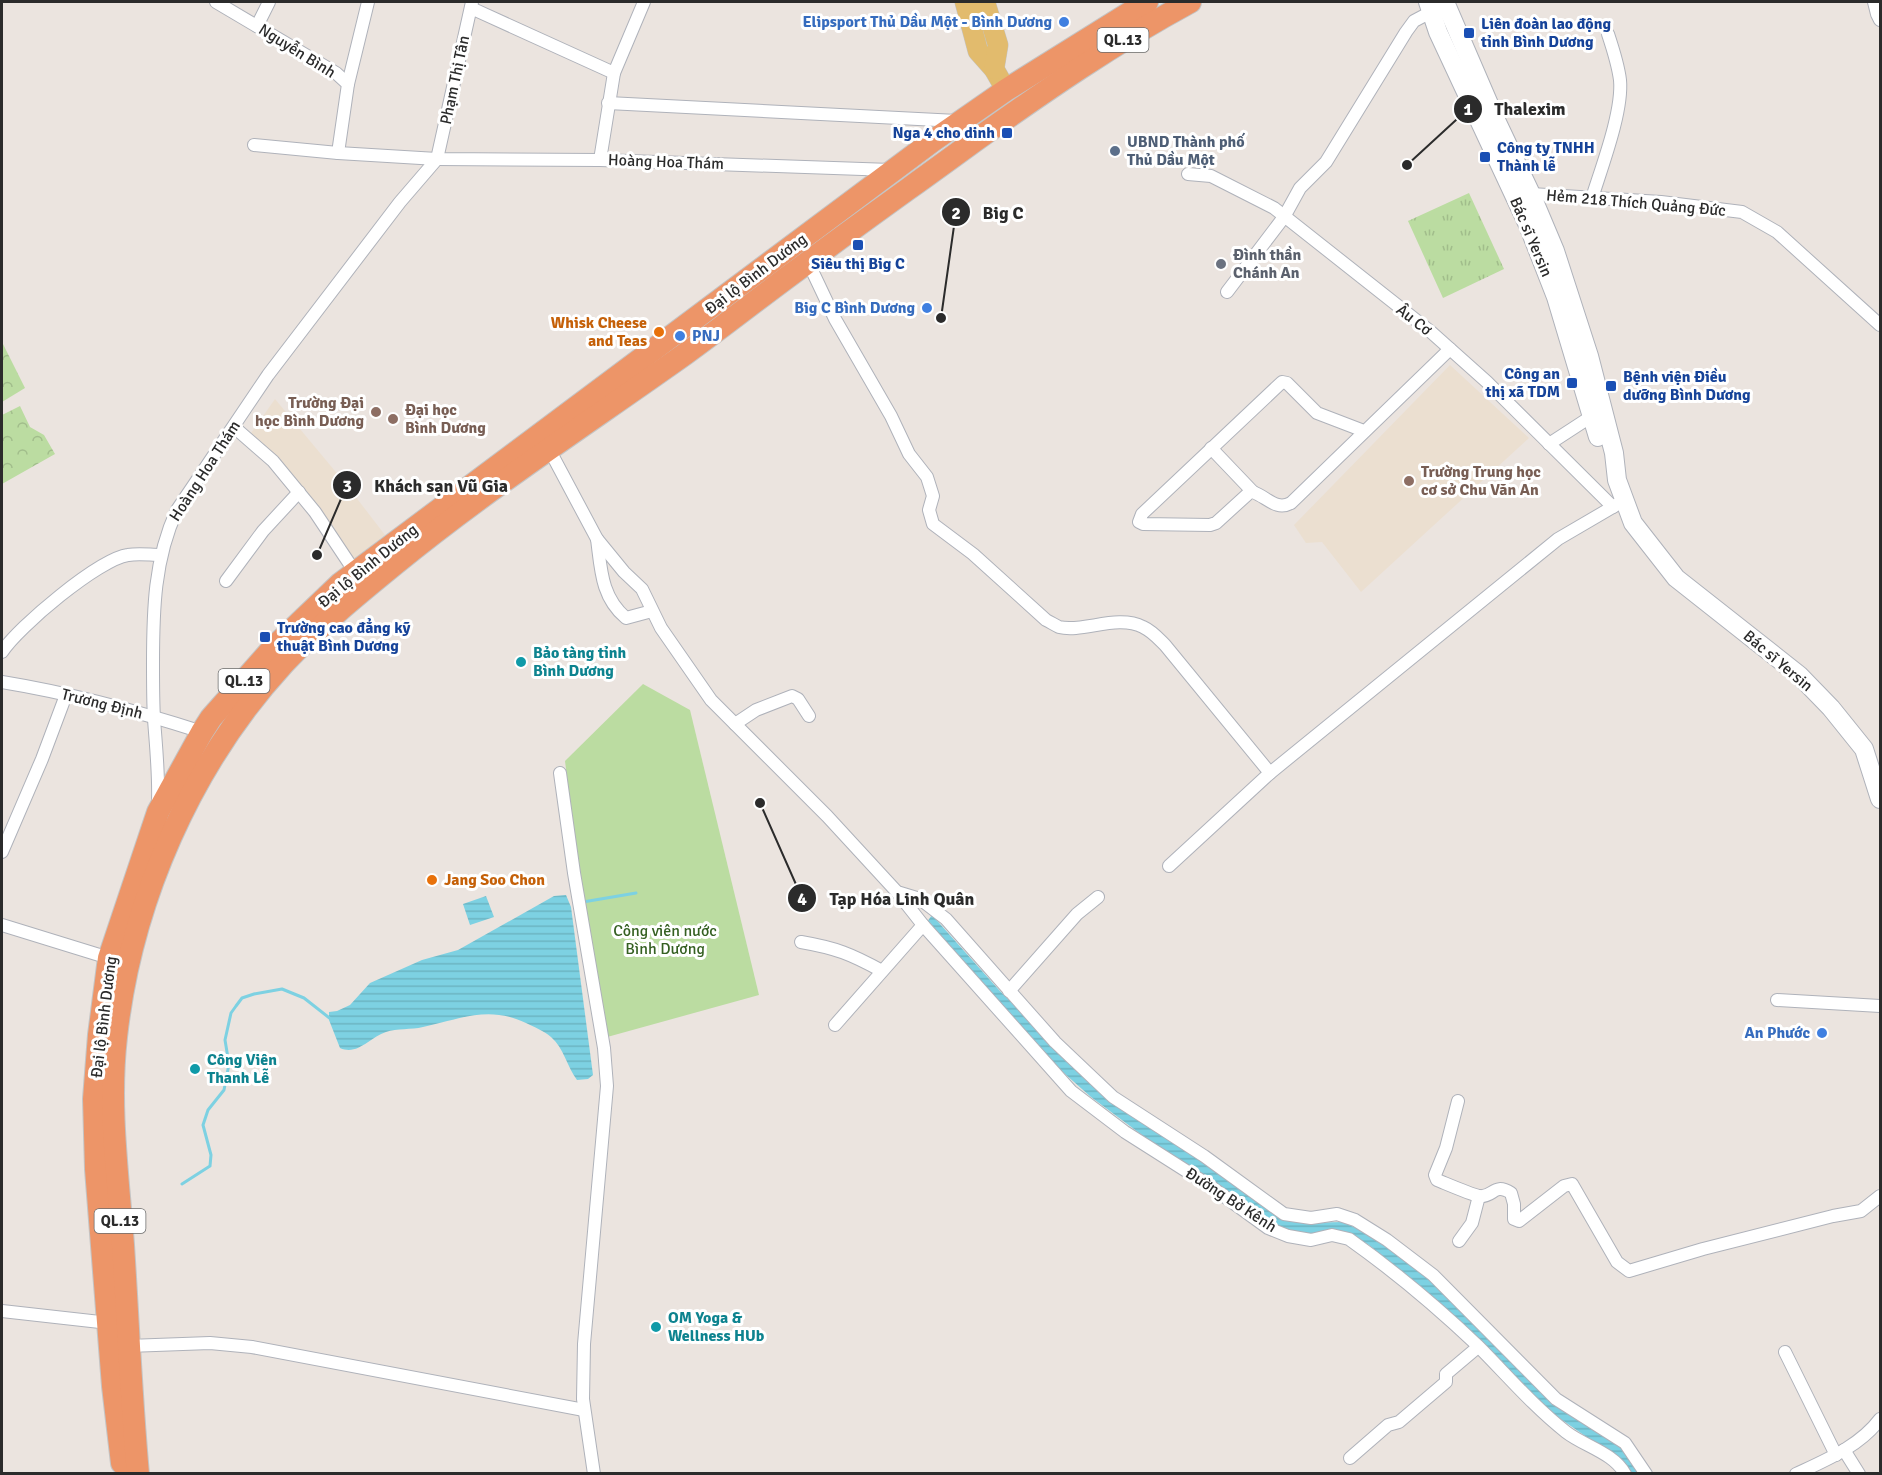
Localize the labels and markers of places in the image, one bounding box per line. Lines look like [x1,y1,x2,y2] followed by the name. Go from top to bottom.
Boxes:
[802,12,1052,32] place label: Elipsport Thủ Dầu Một - Bình Dương
[1480,14,1611,52] place label: Liên đoàn lao động tỉnh Bình Dương
[1057,15,1071,29] marker: Elipsport Thủ Dầu Một - Bình Dương
[1462,26,1476,40] marker: Liên đoàn lao động tỉnh Bình Dương
[1453,91,1578,127] callout: Thalexim
[892,123,995,143] place label: Nga 4 cho dinh
[1000,126,1014,140] marker: Nga 4 cho dinh
[1127,132,1245,170] place label: UBND Thành phố Thủ Dầu Một
[1497,138,1595,176] place label: Công ty TNHH Thành lễ
[1108,144,1122,158] marker: UBND Thành phố Thủ Dầu Một
[1478,150,1492,164] marker: Công ty TNHH Thành lễ
[941,194,1036,230] callout: Big C
[851,238,865,252] marker: Siêu thị Big C
[1233,245,1302,283] place label: Đình thần Chánh An
[811,254,905,274] place label: Siêu thị Big C
[1214,257,1228,271] marker: Đình thần Chánh An
[794,298,915,318] place label: Big C Bình Dương
[920,301,934,315] marker: Big C Bình Dương
[551,313,647,351] place label: Whisk Cheese and Teas
[652,325,666,339] marker: Whisk Cheese and Teas
[692,326,720,346] place label: PNJ
[673,329,687,343] marker: PNJ
[1484,364,1560,402] place label: Công an thị xã TDM
[1623,367,1751,405] place label: Bệnh viện Điều dưỡng Bình Dương
[1565,376,1579,390] marker: Công an thị xã TDM
[1604,379,1618,393] marker: Bệnh viện Điều dưỡng Bình Dương
[255,393,364,431] place label: Trường Đại học Bình Dương
[405,400,486,438] place label: Đại học Bình Dương
[369,405,383,419] marker: Trường Đại học Bình Dương
[386,412,400,426] marker: Đại học Bình Dương
[1421,462,1541,500] place label: Trường Trung học cơ sở Chu Văn An
[332,467,520,503] callout: Khách sạn Vũ Gia
[1402,474,1416,488] marker: Trường Trung học cơ sở Chu Văn An
[276,617,411,656] place label: Trường cao đẳng kỹ thuật Bình Dương
[258,630,272,644] marker: Trường cao đẳng kỹ thuật Bình Dương
[533,643,626,681] place label: Bảo tàng tỉnh Bình Dương
[514,655,528,669] marker: Bảo tàng tỉnh Bình Dương
[444,870,545,890] place label: Jang Soo Chon
[425,873,439,887] marker: Jang Soo Chon
[787,880,986,916] callout: Tạp Hóa Linh Quân
[1745,1023,1810,1043] place label: An Phước
[1815,1026,1829,1040] marker: An Phước
[207,1050,277,1088] place label: Công Viên Thanh Lễ
[188,1062,202,1076] marker: Công Viên Thanh Lễ
[668,1308,765,1346] place label: OM Yoga & Wellness HUb
[649,1320,663,1334] marker: OM Yoga & Wellness HUb

